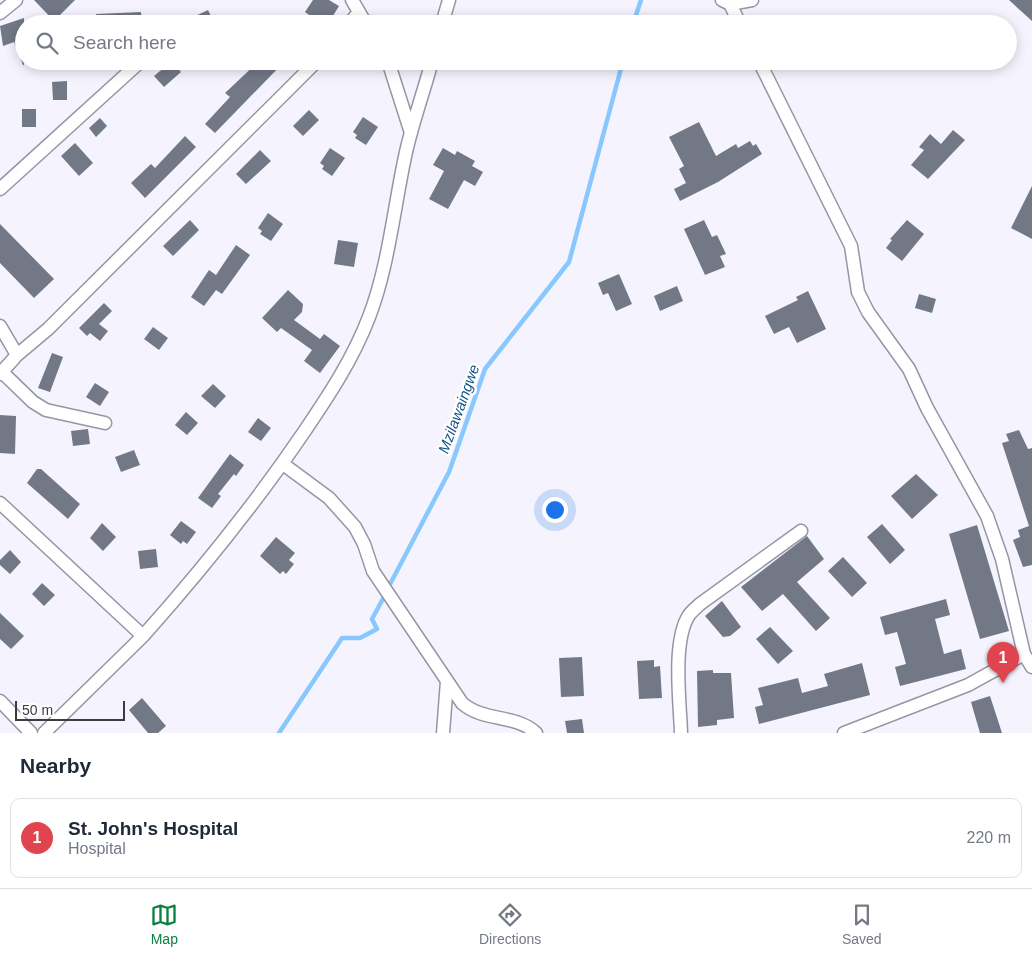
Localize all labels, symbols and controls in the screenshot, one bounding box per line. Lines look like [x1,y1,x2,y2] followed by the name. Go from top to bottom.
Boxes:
[15,15,1017,70] search box
[33,29,61,57] icon: search
[73,32,177,53] text: Search here
[435,362,482,456] water label: Mzilawaingwe
[542,497,568,523] your location
[987,642,1019,683] pin: 1
[15,698,125,721] scale bar
[22,702,53,718] text: 50 m
[20,754,91,777] text: Nearby
[68,818,238,839] text: St. John's Hospital
[33,829,41,846] text: 1
[967,829,1011,846] text: 220 m
[68,840,126,857] text: Hospital
[150,901,178,947] tab: Map
[479,901,541,947] tab: Directions
[842,901,882,947] tab: Saved

